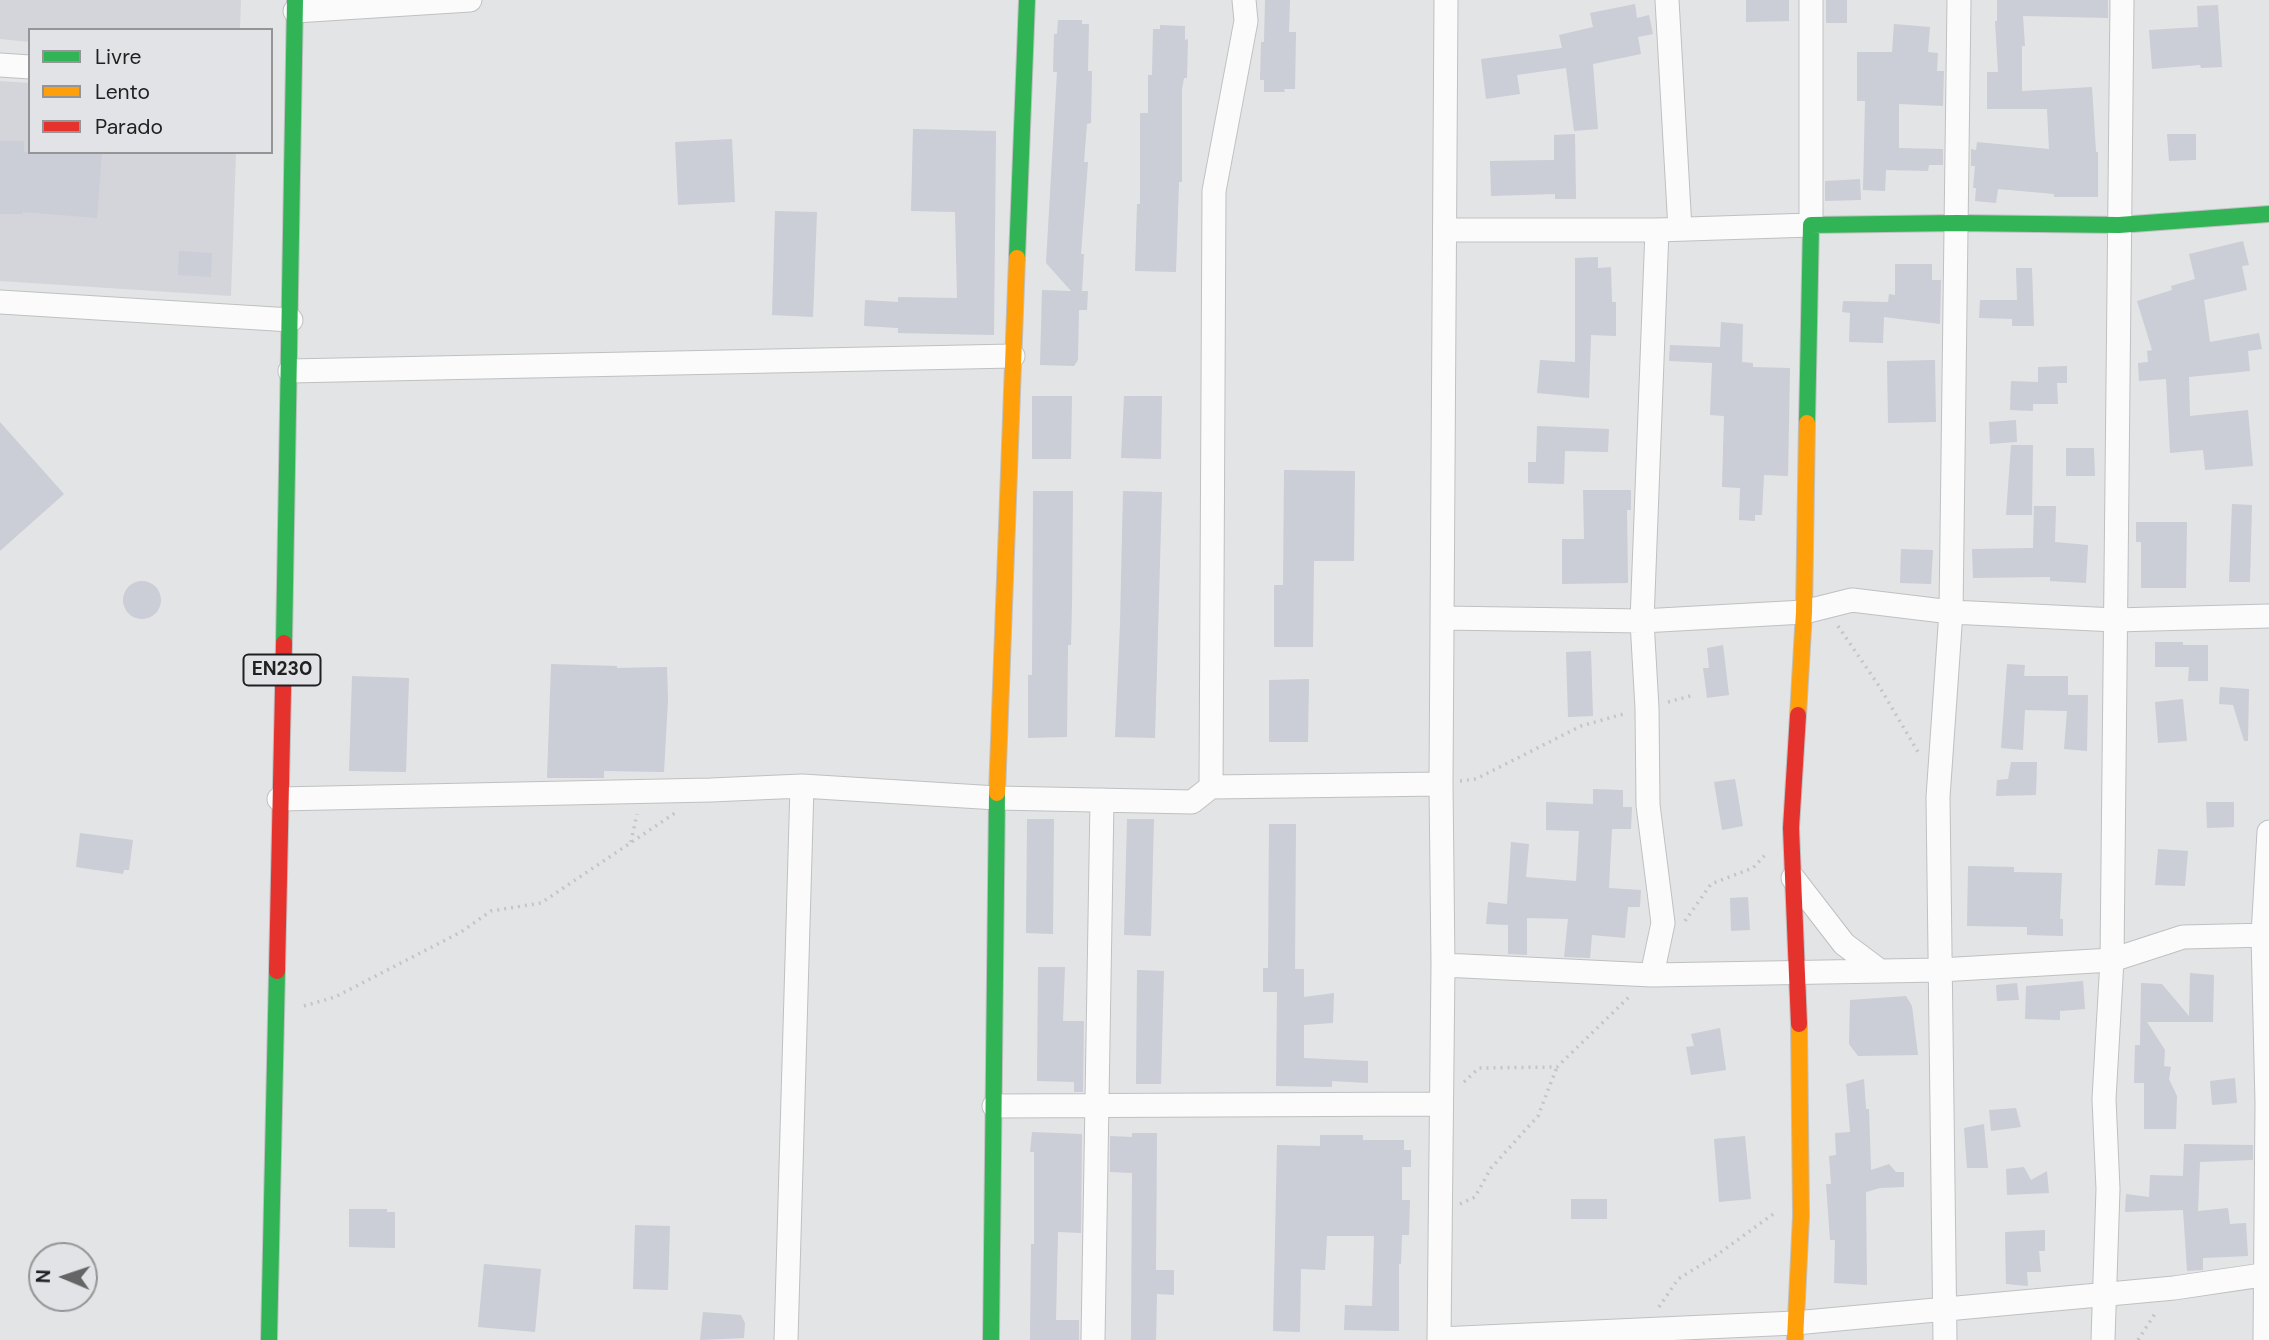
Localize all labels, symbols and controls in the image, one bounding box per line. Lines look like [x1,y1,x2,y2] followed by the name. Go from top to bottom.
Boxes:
[28,28,273,154] legend
[95,43,141,71] text: Livre
[95,78,150,106] text: Lento
[95,113,163,141] text: Parado
[244,654,320,685] road number: EN230
[28,1242,98,1312] north arrow
[31,1269,56,1284] text: N

